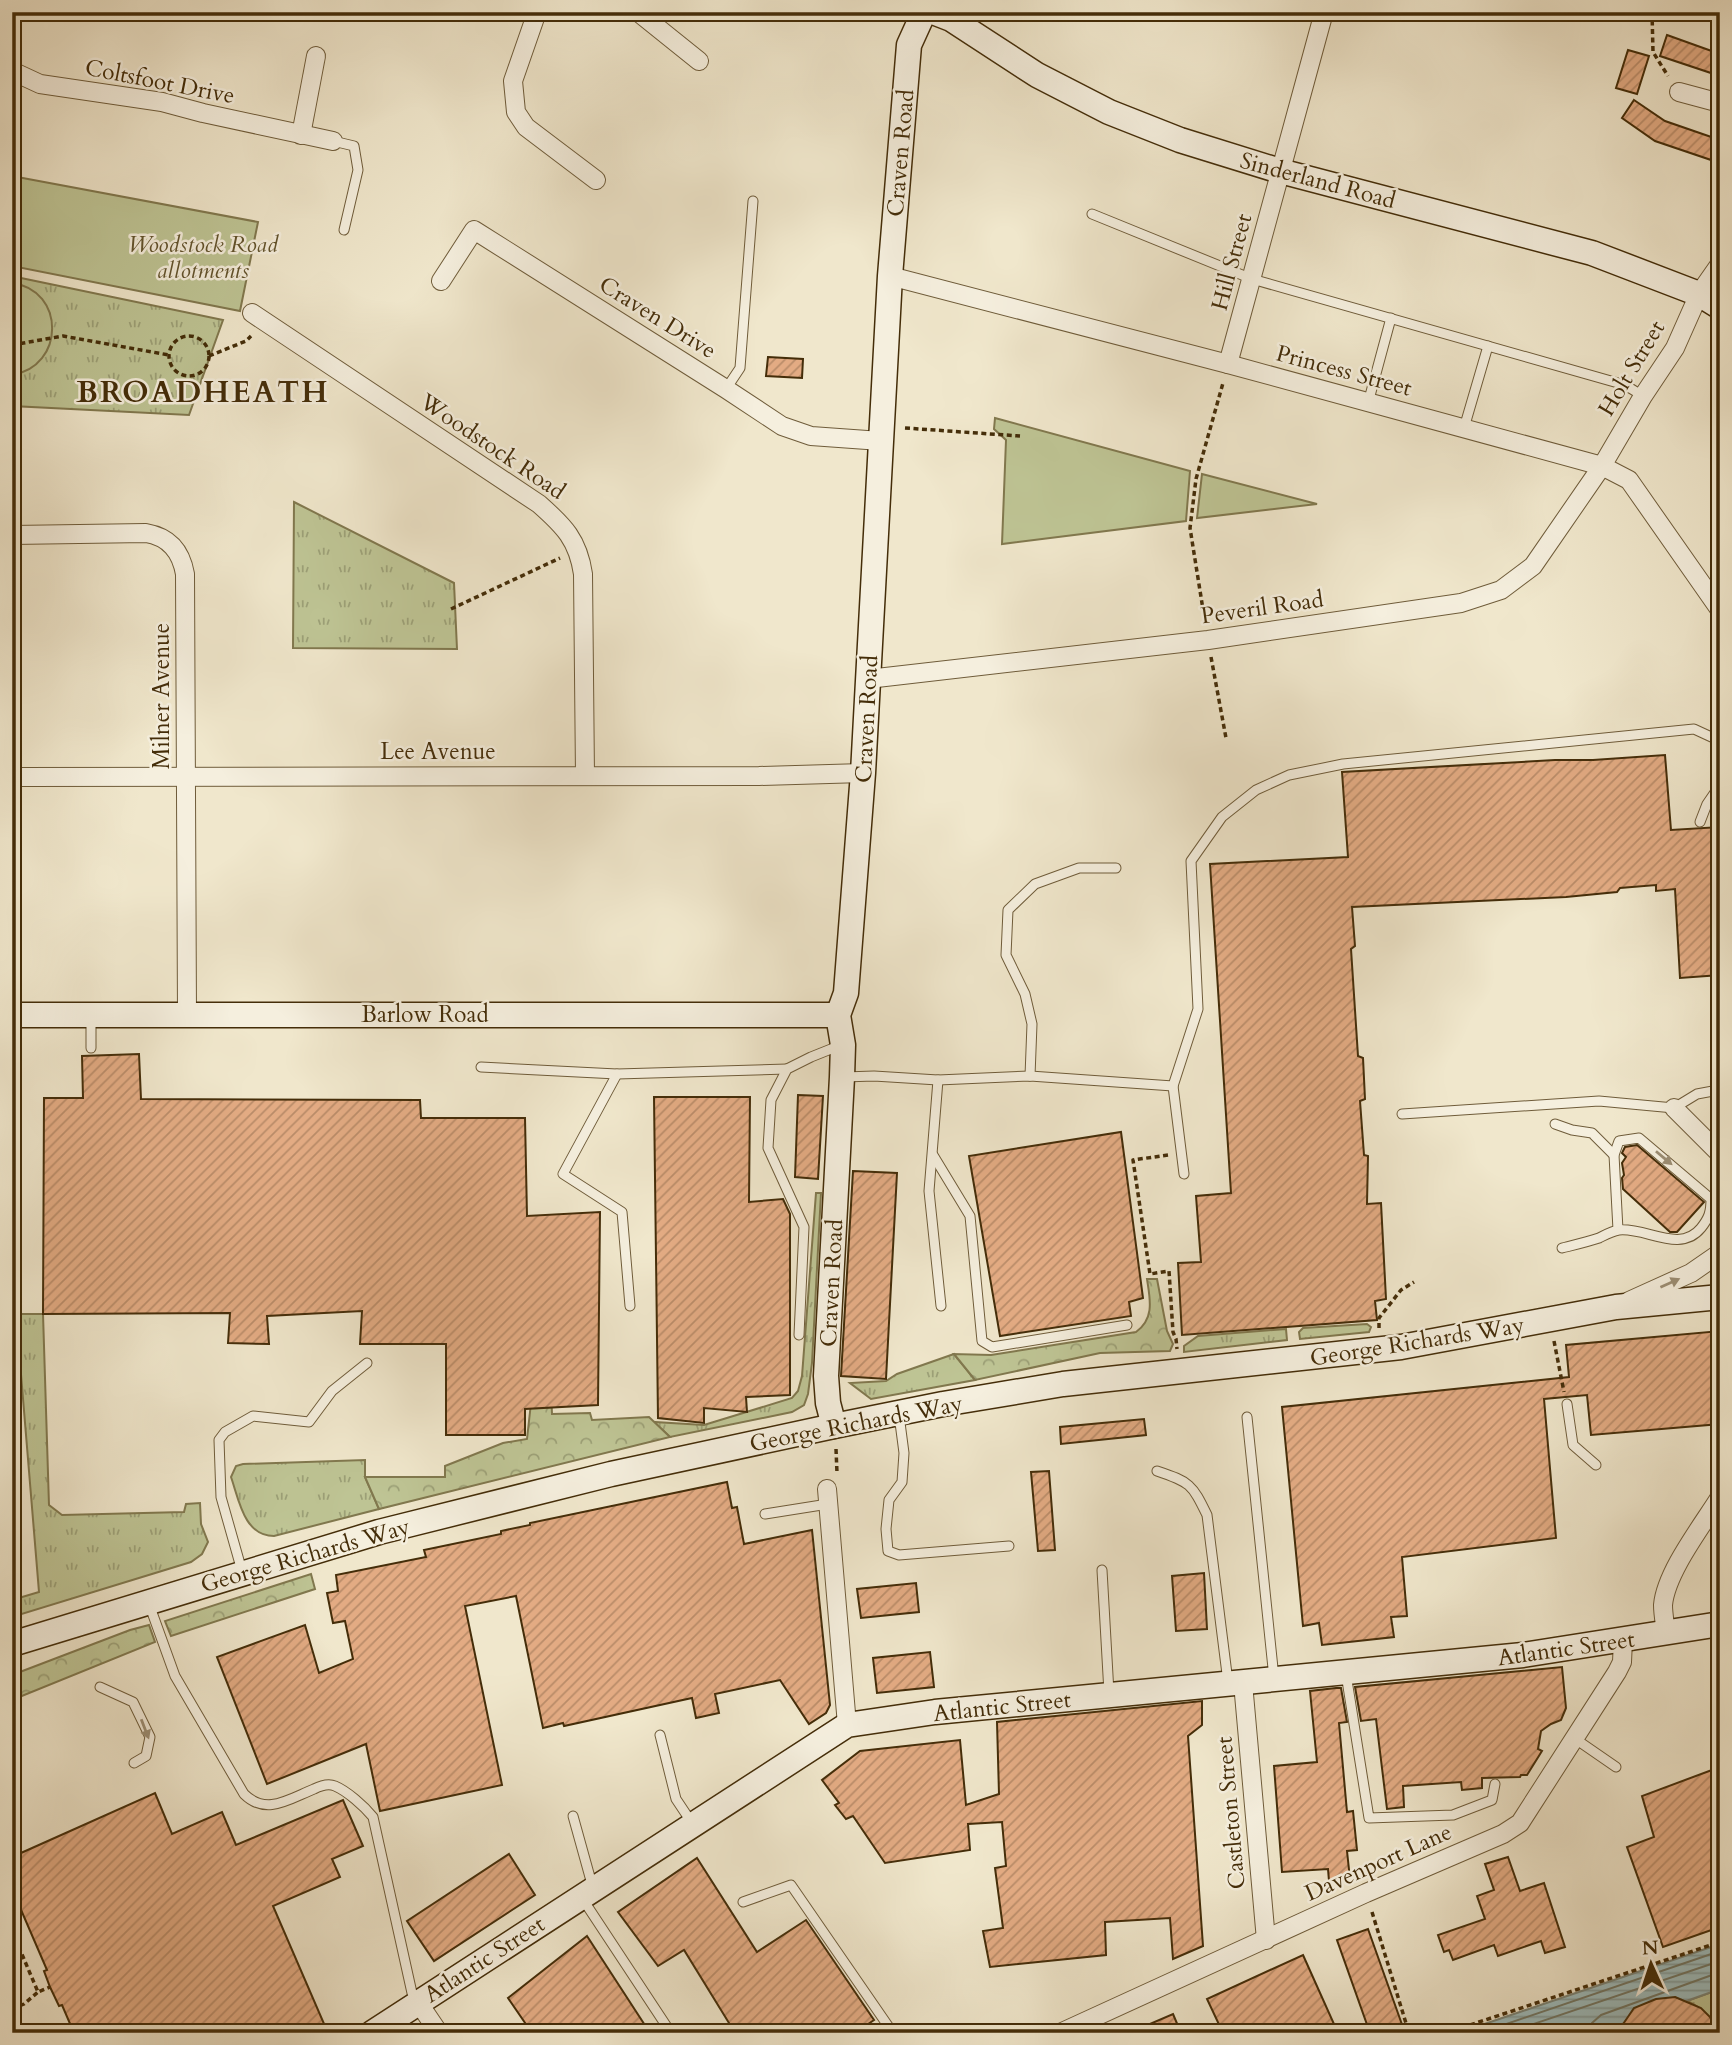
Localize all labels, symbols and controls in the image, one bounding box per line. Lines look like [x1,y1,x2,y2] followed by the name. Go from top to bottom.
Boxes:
[82,52,237,111] street label: Coltsfoot Drive
[879,87,922,218] street label: Craven Road
[1237,145,1400,216] street label: Sinderland Road
[1204,210,1259,314] street label: Hill Street
[128,229,279,286] park label: Woodstock Road allotments
[593,269,722,366] street label: Craven Drive
[1591,315,1672,422] street label: Holt Street
[1273,337,1415,403] street label: Princess Street
[76,372,330,413] district label: BROADHEATH
[413,386,572,507] street label: Woodstock Road
[1199,583,1326,631] street label: Peveril Road
[146,623,177,769] street label: Milner Avenue
[848,654,885,784] street label: Craven Road
[380,736,496,767] street label: Lee Avenue
[361,999,489,1030] street label: Barlow Road
[1655,1150,1672,1165] one-way arrow
[813,1218,850,1348] street label: Craven Road
[1659,1277,1680,1288] one-way arrow
[1308,1309,1526,1374] street label: George Richards Way
[747,1388,965,1459] street label: George Richards Way
[197,1511,413,1600] street label: George Richards Way
[1495,1624,1637,1673] street label: Atlantic Street
[932,1684,1072,1729] street label: Atlantic Street
[140,1718,151,1739] one-way arrow
[1208,1735,1253,1891] street label: Castleton Street
[1300,1816,1457,1909] street label: Davenport Lane
[418,1909,551,2010] street label: Atlantic Street
[1616,1930,1686,2000] north arrow
[1641,1935,1660,1961] text: N

